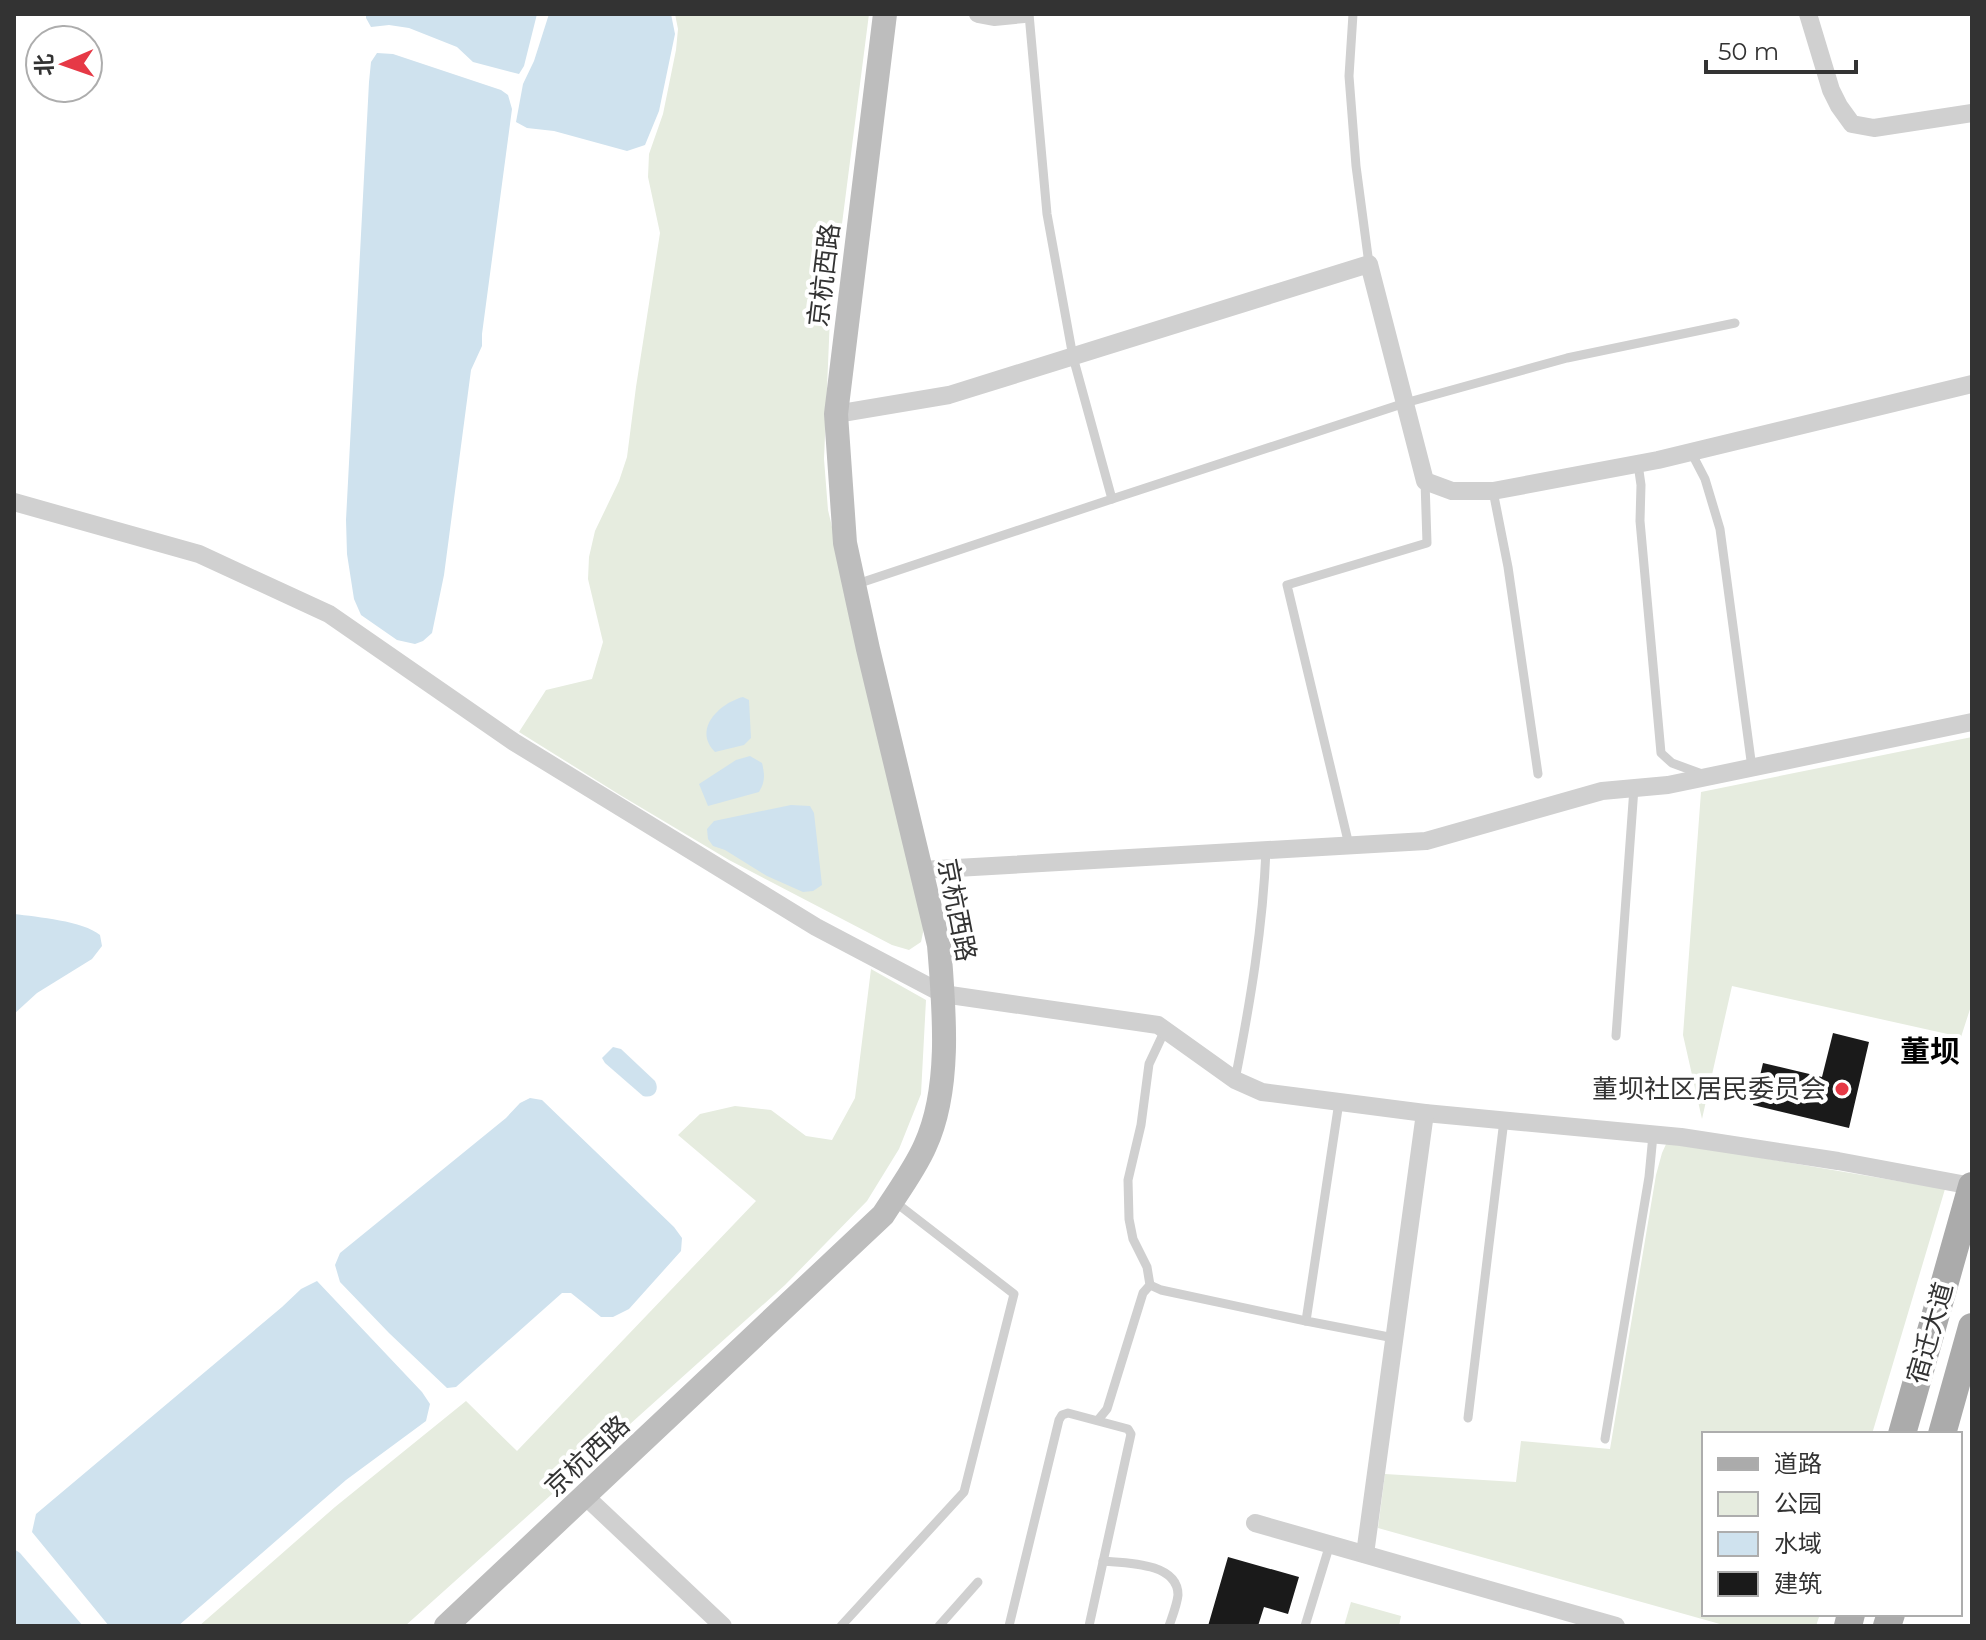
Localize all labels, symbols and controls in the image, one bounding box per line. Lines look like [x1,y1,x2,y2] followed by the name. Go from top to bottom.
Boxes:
[24,24,104,104] north arrow
[1706,24,1856,74] scale bar
[1718,37,1779,66] text: 50 m
[31,53,58,76] text: 北
[802,221,846,329] street label: 京杭西路
[931,856,983,964] street label: 京杭西路
[1900,1033,1960,1070] district label: 董坝
[1592,1073,1826,1105] place label: 董坝社区居民委员会
[1833,1080,1851,1098] marker: 董坝社区居民委员会
[1900,1279,1960,1387] street label: 宿迁大道
[538,1409,636,1503] street label: 京杭西路
[1702,1432,1962,1616] legend
[1774,1449,1822,1478] text: 道路
[1774,1489,1822,1518] text: 公园
[1774,1529,1822,1558] text: 水域
[1774,1569,1822,1598] text: 建筑

